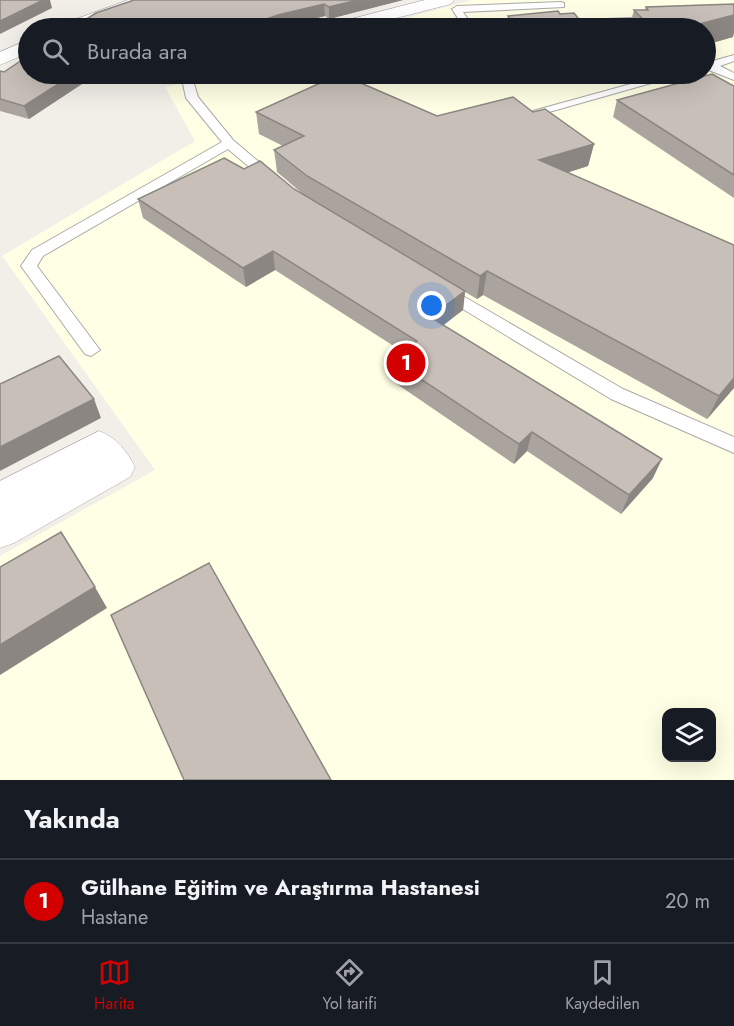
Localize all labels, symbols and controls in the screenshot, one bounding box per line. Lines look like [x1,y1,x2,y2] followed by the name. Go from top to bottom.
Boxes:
[18,18,716,84] search box
[39,35,72,68] icon: search
[87,35,187,67] text: Burada ara
[417,291,446,320] your location
[386,340,426,386] pin: 1
[662,708,716,762] map controls
[662,708,716,762] button: layers
[24,800,120,838] text: Yakında
[81,871,480,903] text: Gülhane Eğitim ve Araştırma Hastanesi
[38,887,49,916] text: 1
[665,887,710,916] text: 20 m
[81,903,148,932] text: Hastane
[94,956,134,1015] tab: Harita
[323,956,377,1015] tab: Yol tarifi
[565,956,640,1015] tab: Kaydedilen

